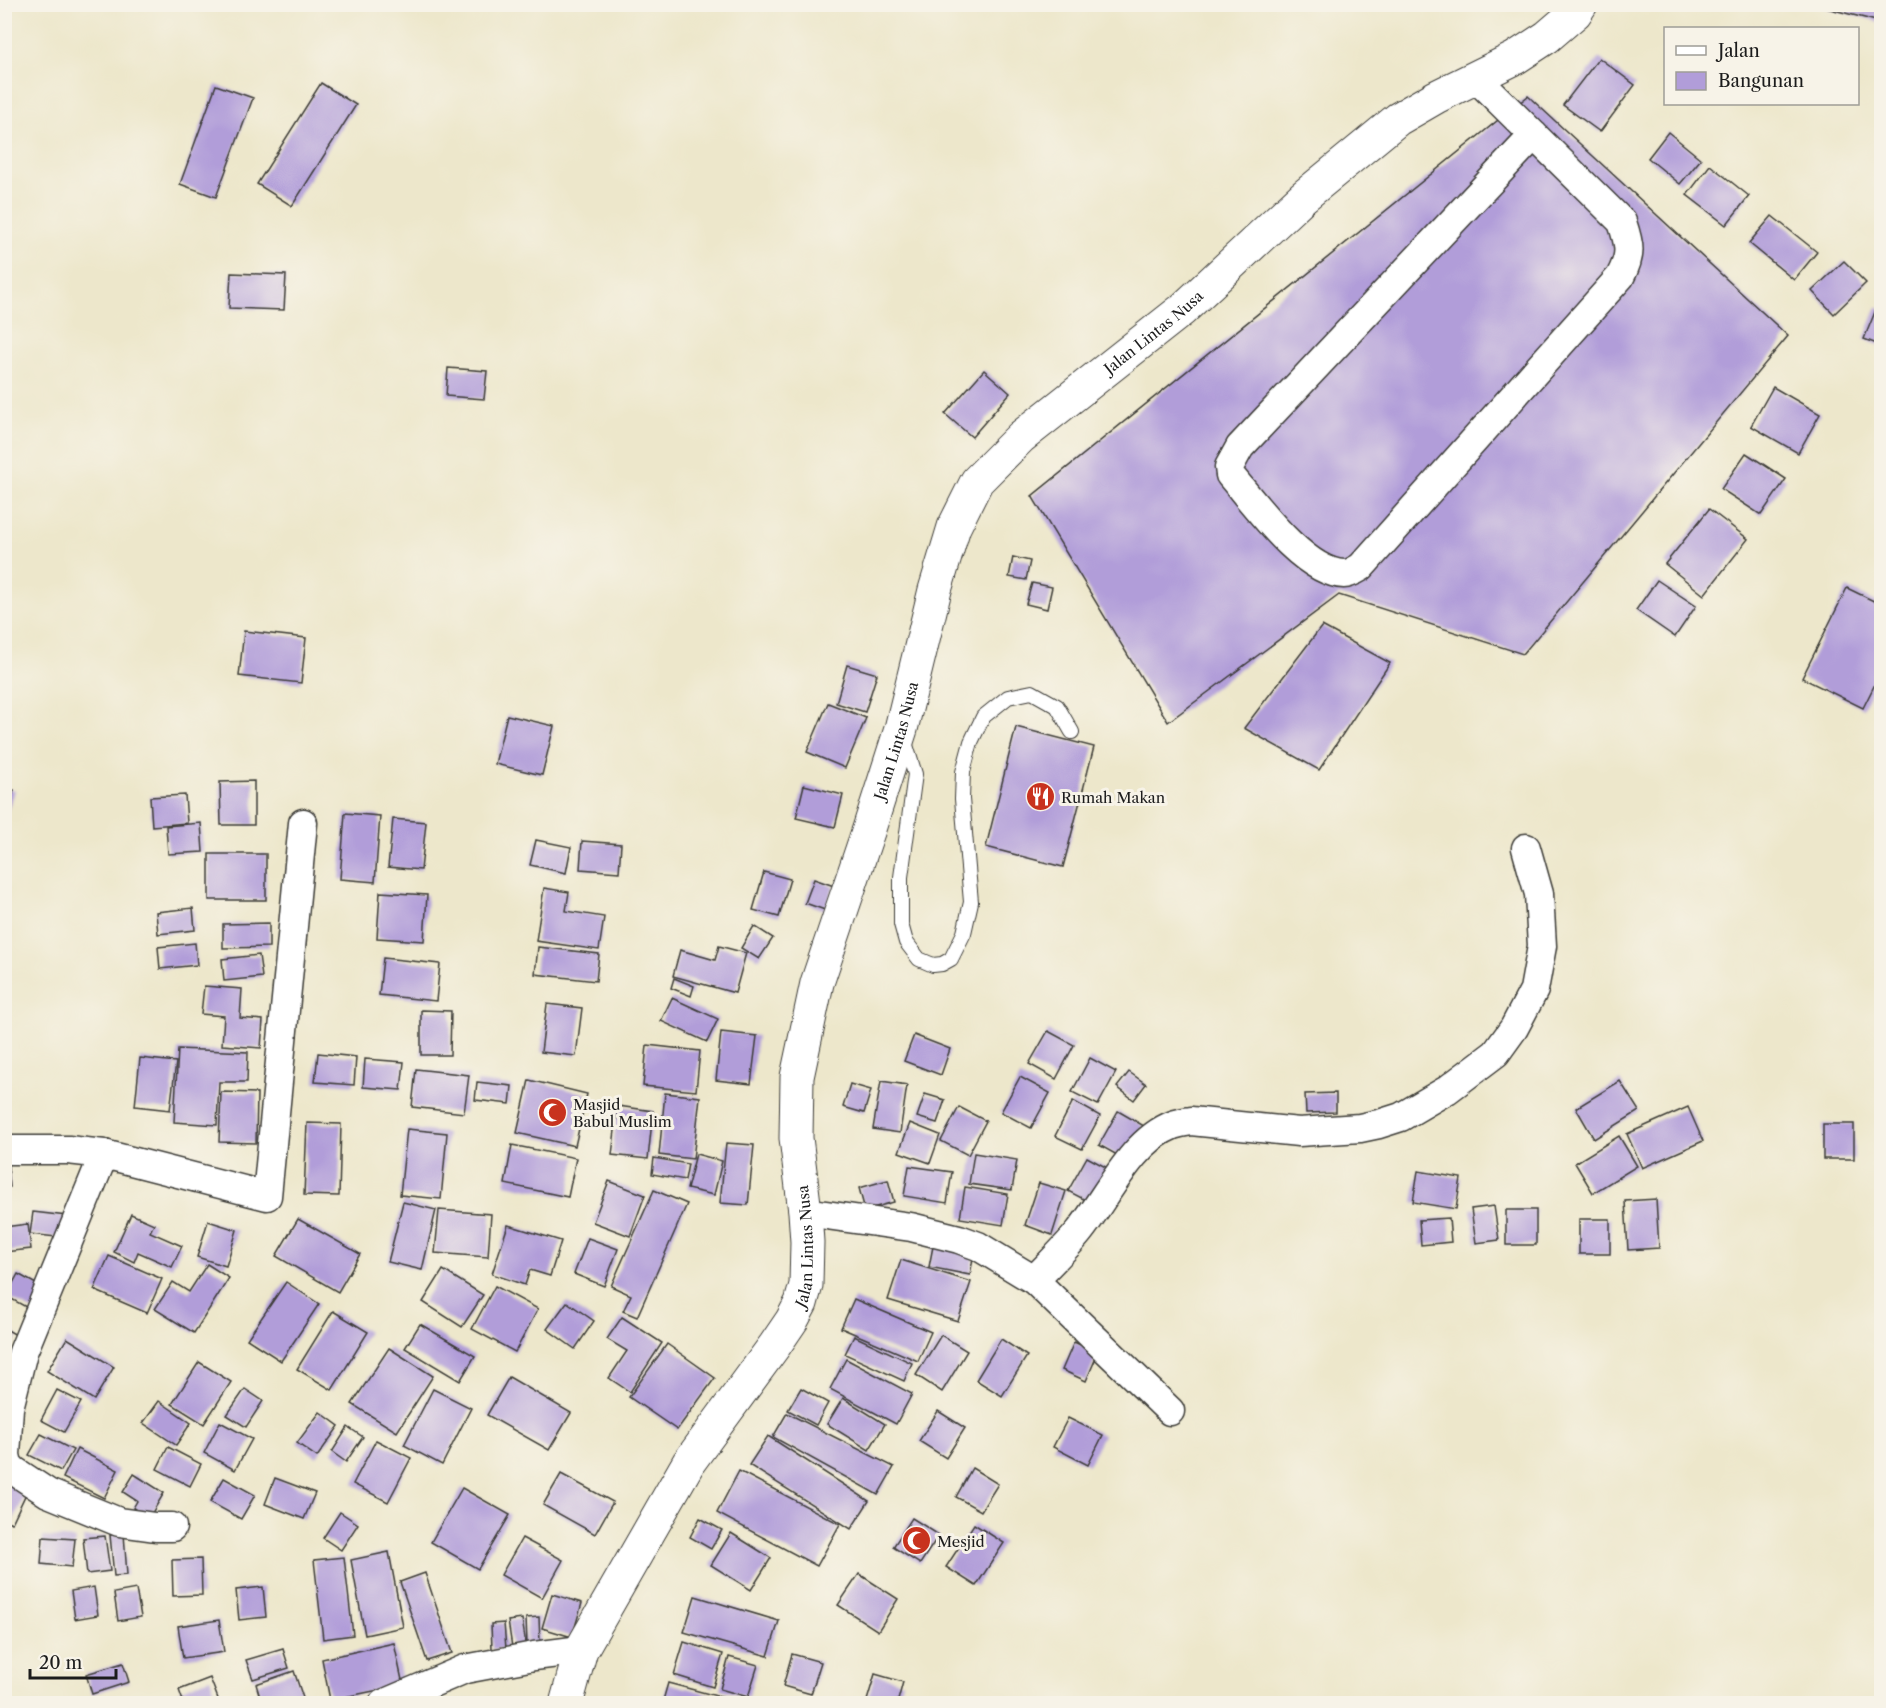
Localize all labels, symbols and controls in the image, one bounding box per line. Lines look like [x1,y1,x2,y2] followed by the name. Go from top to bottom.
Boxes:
[1664,27,1859,105] legend
[1715,40,1760,62] text: Jalan
[1718,70,1804,92] text: Bangunan
[1098,286,1207,379] street label: Jalan Lintas Nusa
[869,679,922,804] street label: Jalan Lintas Nusa
[1024,781,1056,813] restaurant icon: Rumah Makan
[1061,788,1166,807] place label: Rumah Makan
[573,1095,672,1131] place label: Masjid Babul Muslim
[536,1097,568,1129] mosque icon: Masjid Babul Muslim
[790,1184,817,1312] street label: Jalan Lintas Nusa
[900,1525,932,1557] mosque icon: Mesjid
[937,1532,985,1551] place label: Mesjid
[30,1642,116,1680] scale bar
[39,1652,83,1674] text: 20 m

